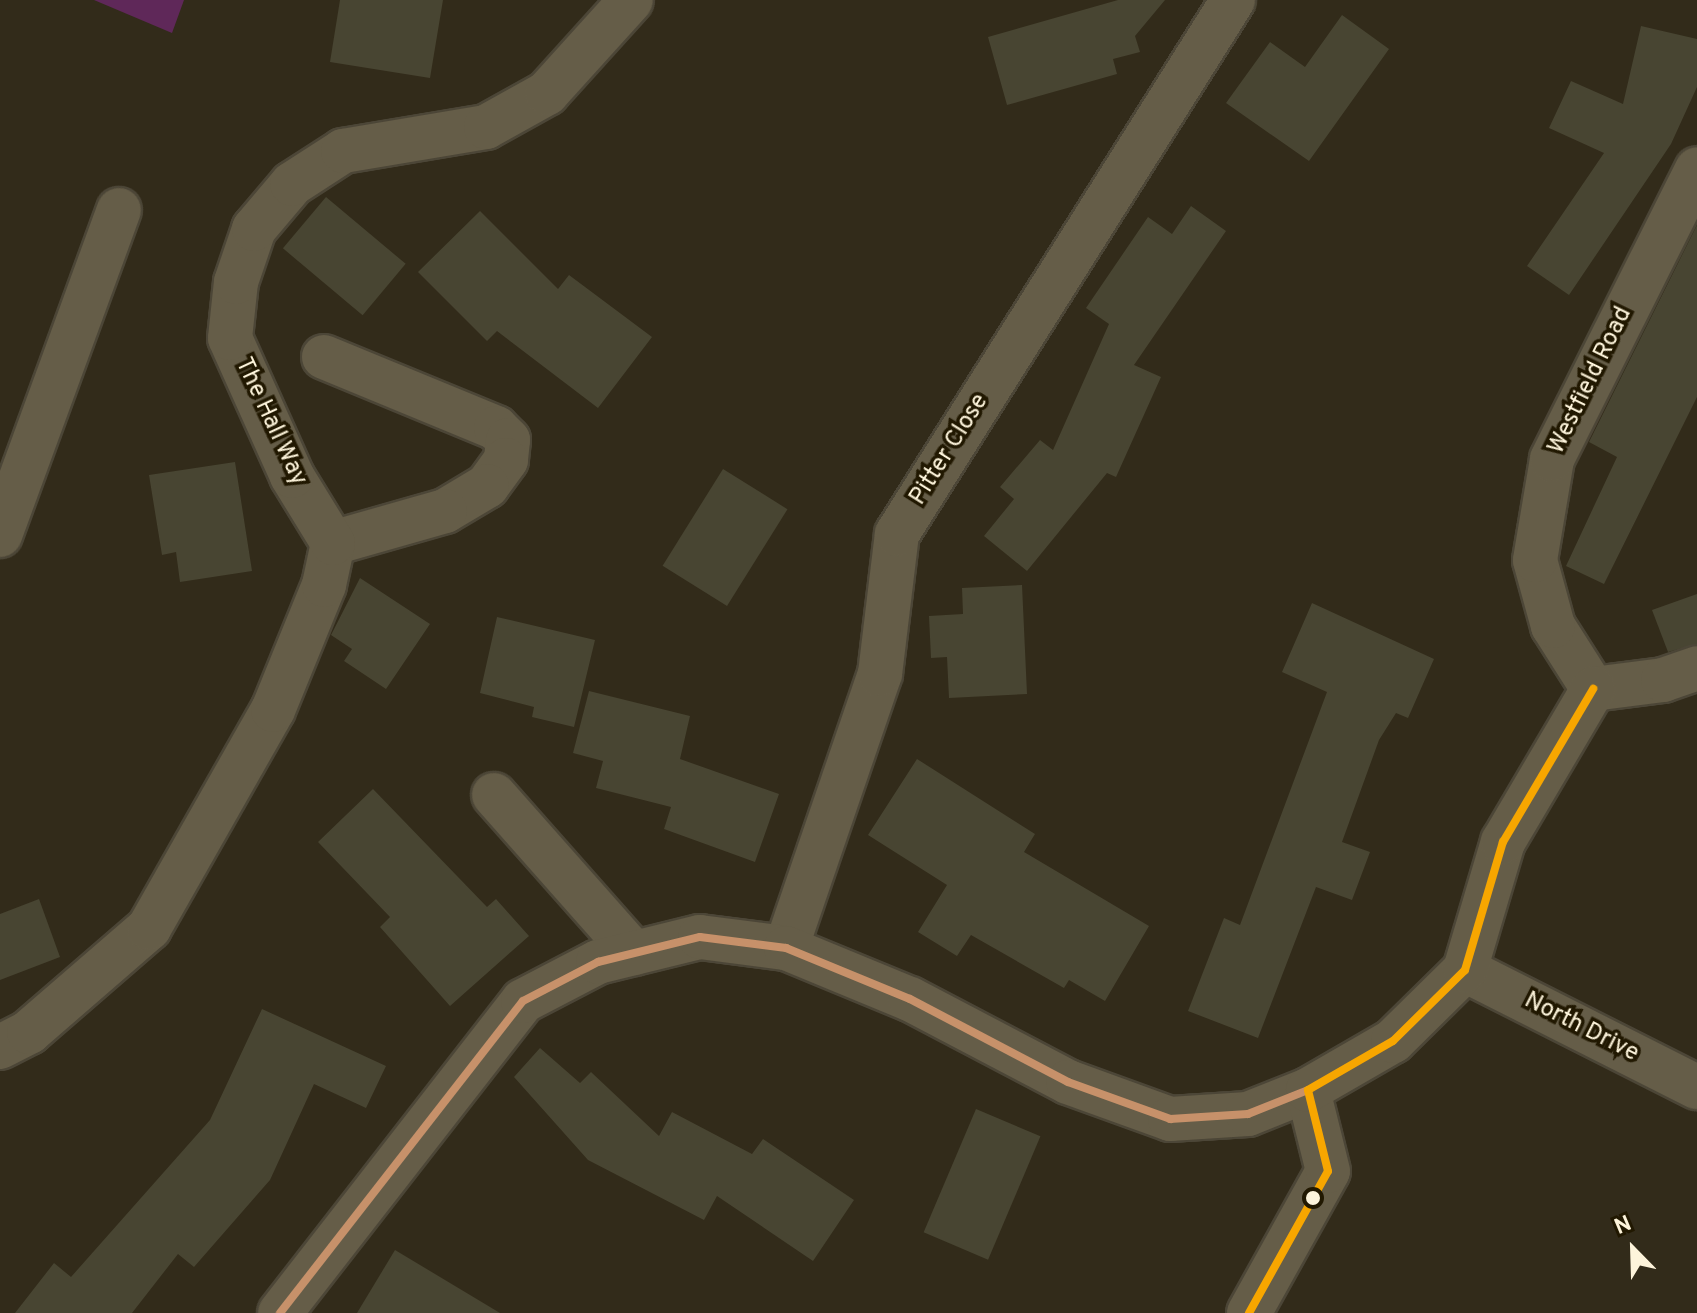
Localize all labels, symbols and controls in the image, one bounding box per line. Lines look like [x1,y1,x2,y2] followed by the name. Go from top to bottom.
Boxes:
[1543,303,1639,459] street label: Westfield Road
[228,353,312,491] street label: The Hall Way
[904,389,996,511] street label: Pitter Close
[1519,987,1643,1069] street label: North Drive
[1305,1190,1321,1206] unlabelled marker
[1593,1209,1673,1289] north arrow
[1611,1211,1636,1242] text: N

